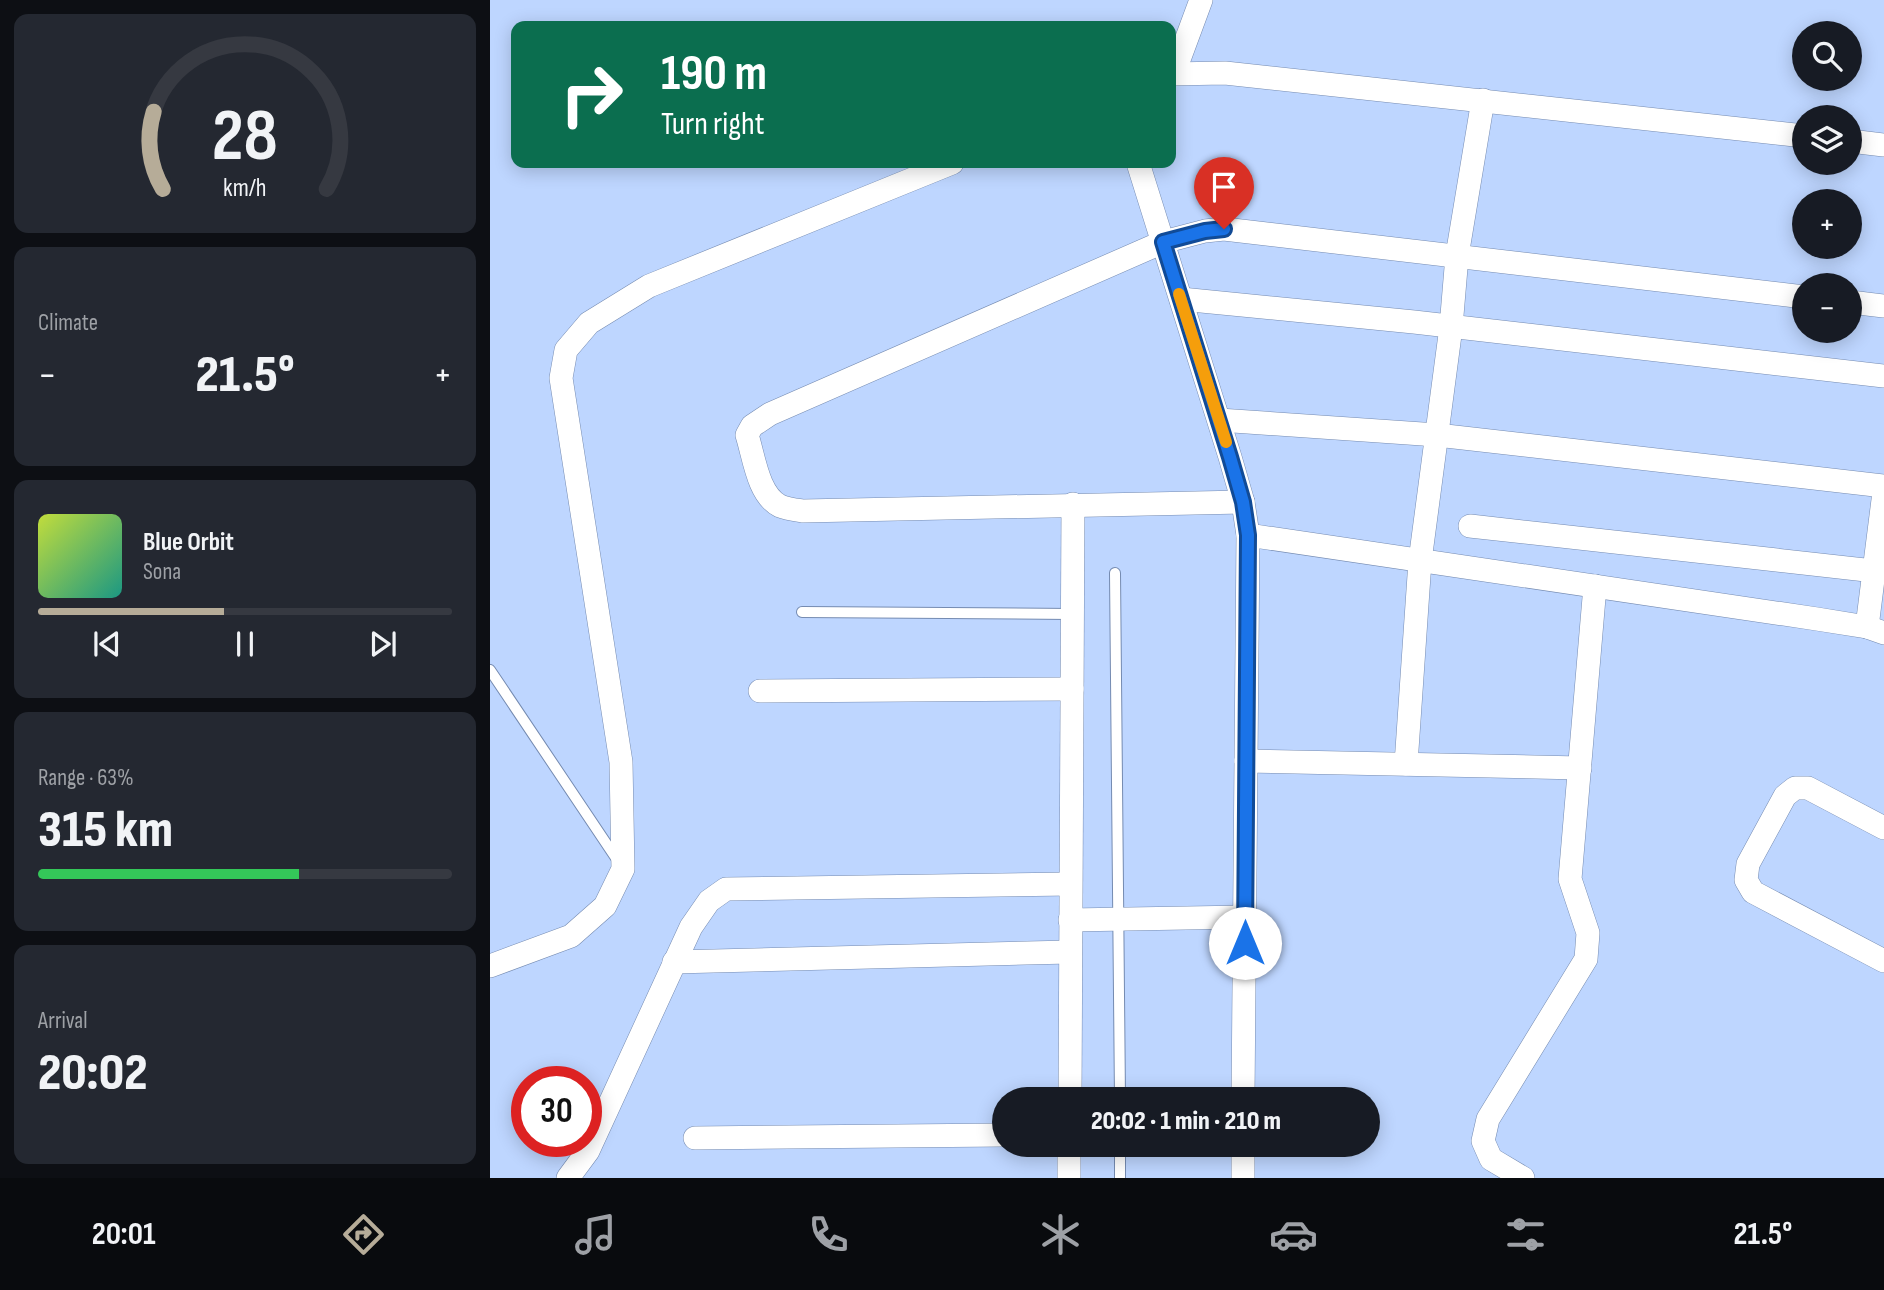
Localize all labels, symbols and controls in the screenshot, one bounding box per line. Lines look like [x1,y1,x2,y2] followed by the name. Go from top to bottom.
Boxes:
[1792,21,1862,343] map controls
[1792,21,1862,91] button: search
[661,45,767,104] text: 190 m
[546,49,637,140] icon: right
[212,94,278,182] text: 28
[661,105,765,144] text: Turn right
[1792,105,1862,175] button: layers
[1194,157,1254,229] pin
[1205,168,1243,206] icon: arrive
[223,173,267,204] text: km/h
[1792,189,1862,259] button: +
[1792,273,1862,343] button: −
[38,309,98,337] text: Climate
[195,344,295,407] text: 21.5°
[38,353,57,398] text: −
[433,353,452,398] text: +
[143,527,234,558] text: Blue Orbit
[143,558,181,586] text: Sona
[88,625,126,663] icon: previous
[226,625,264,663] icon: pause
[364,625,402,663] icon: next
[38,764,134,792] text: Range · 63%
[38,799,173,862] text: 315 km
[1208,906,1282,980] position arrow
[38,1007,87,1035] text: Arrival
[38,1042,148,1105] text: 20:02
[511,1066,602,1157] speed limit sign: 30
[1091,1106,1281,1137] text: 20:02 · 1 min · 210 m
[339,1210,388,1259] icon: directions
[571,1210,620,1259] icon: music
[804,1210,853,1259] icon: phone
[1036,1210,1085,1259] icon: climate
[1269,1210,1318,1259] icon: car
[1501,1210,1550,1259] icon: filters
[92,1215,156,1254] text: 20:01
[1733,1215,1792,1254] text: 21.5°

